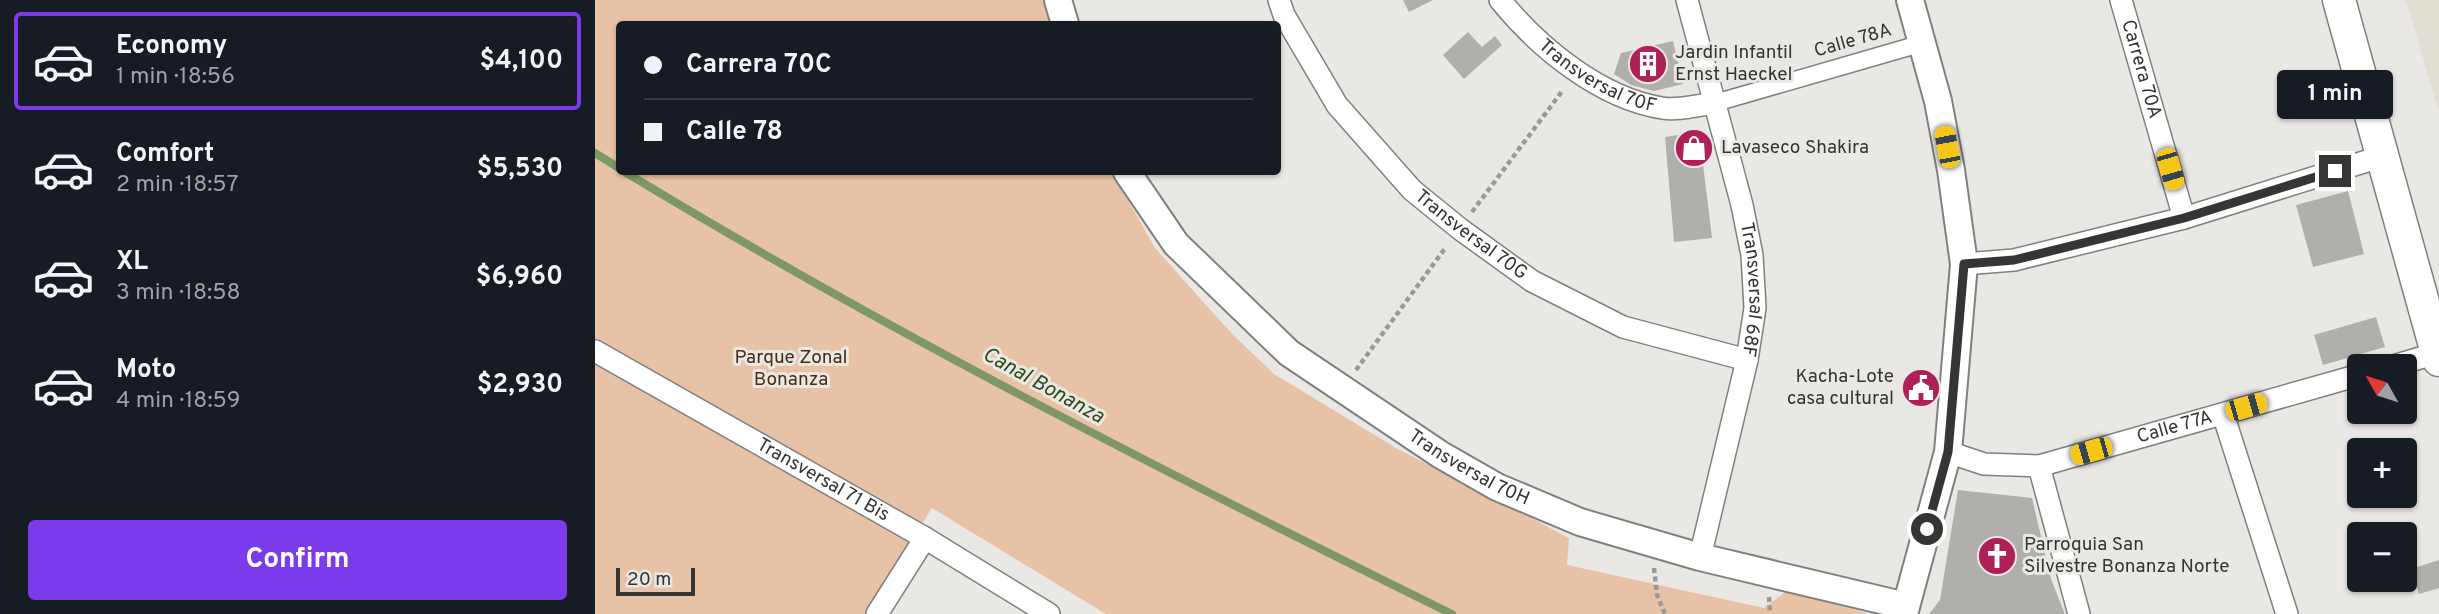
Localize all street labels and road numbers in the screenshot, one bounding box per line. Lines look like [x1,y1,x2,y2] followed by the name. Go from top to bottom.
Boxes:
[2115,17,2167,121] street label: Carrera 70A
[1811,18,1895,64] street label: Calle 78A
[1533,34,1659,119] street label: Transversal 70F
[1410,185,1532,286] street label: Transversal 70G
[1734,221,1767,358] street label: Transversal 68F
[2134,405,2215,450] street label: Calle 77A
[1404,424,1533,511] street label: Transversal 70H
[752,433,894,527] street label: Transversal 71 Bis

